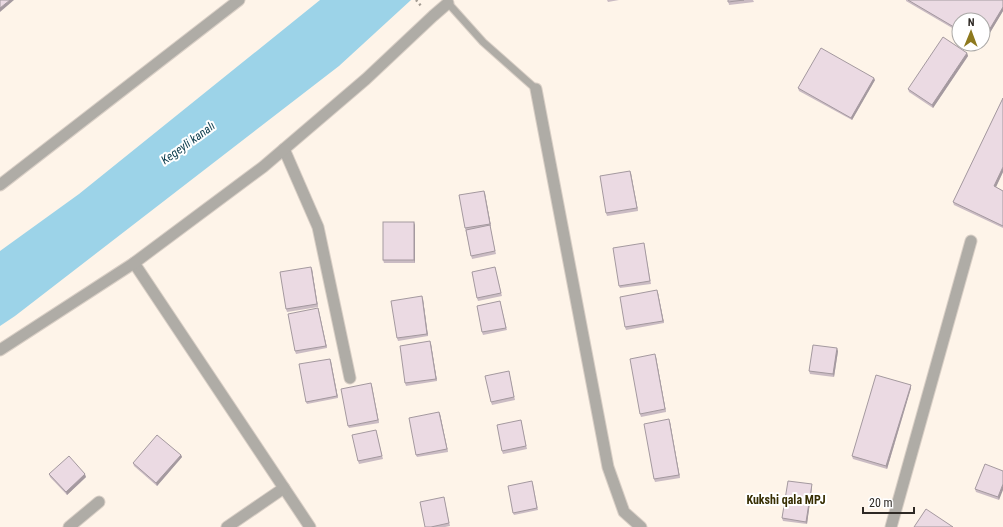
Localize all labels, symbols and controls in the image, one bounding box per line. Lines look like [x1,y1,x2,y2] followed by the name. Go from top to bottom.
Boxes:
[951,12,991,52] north arrow
[968,16,975,29] text: N
[158,119,218,167] water label: Kegeyli kanalı
[863,489,914,515] scale bar
[746,493,826,507] district label: Kukshi qala MPJ
[869,496,893,510] text: 20 m

